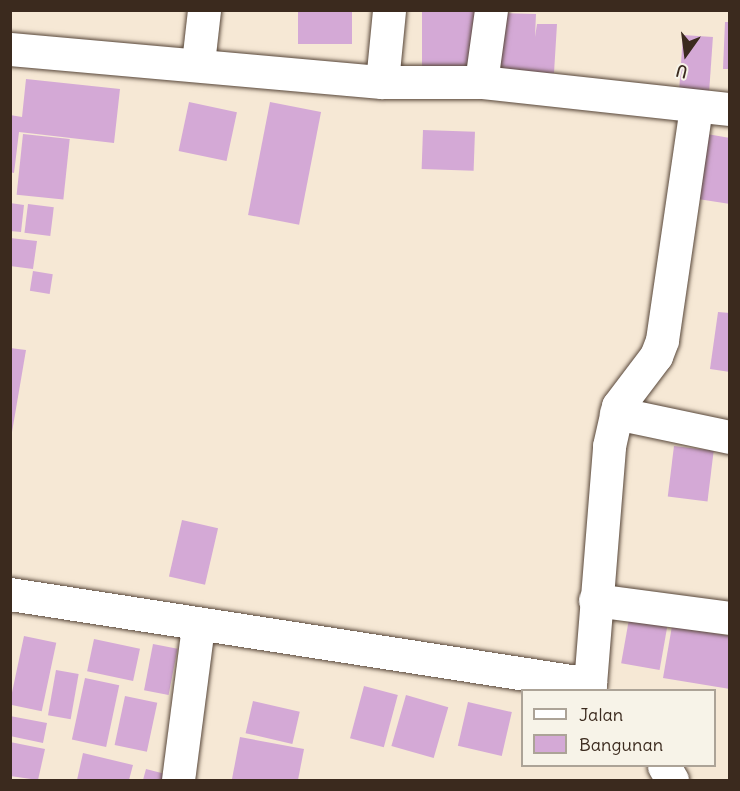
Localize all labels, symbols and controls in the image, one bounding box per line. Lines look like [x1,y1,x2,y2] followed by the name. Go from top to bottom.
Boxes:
[656,24,716,84] north arrow
[674,60,689,82] text: U
[521,689,716,767] legend
[579,703,623,726] text: Jalan
[579,733,663,756] text: Bangunan

